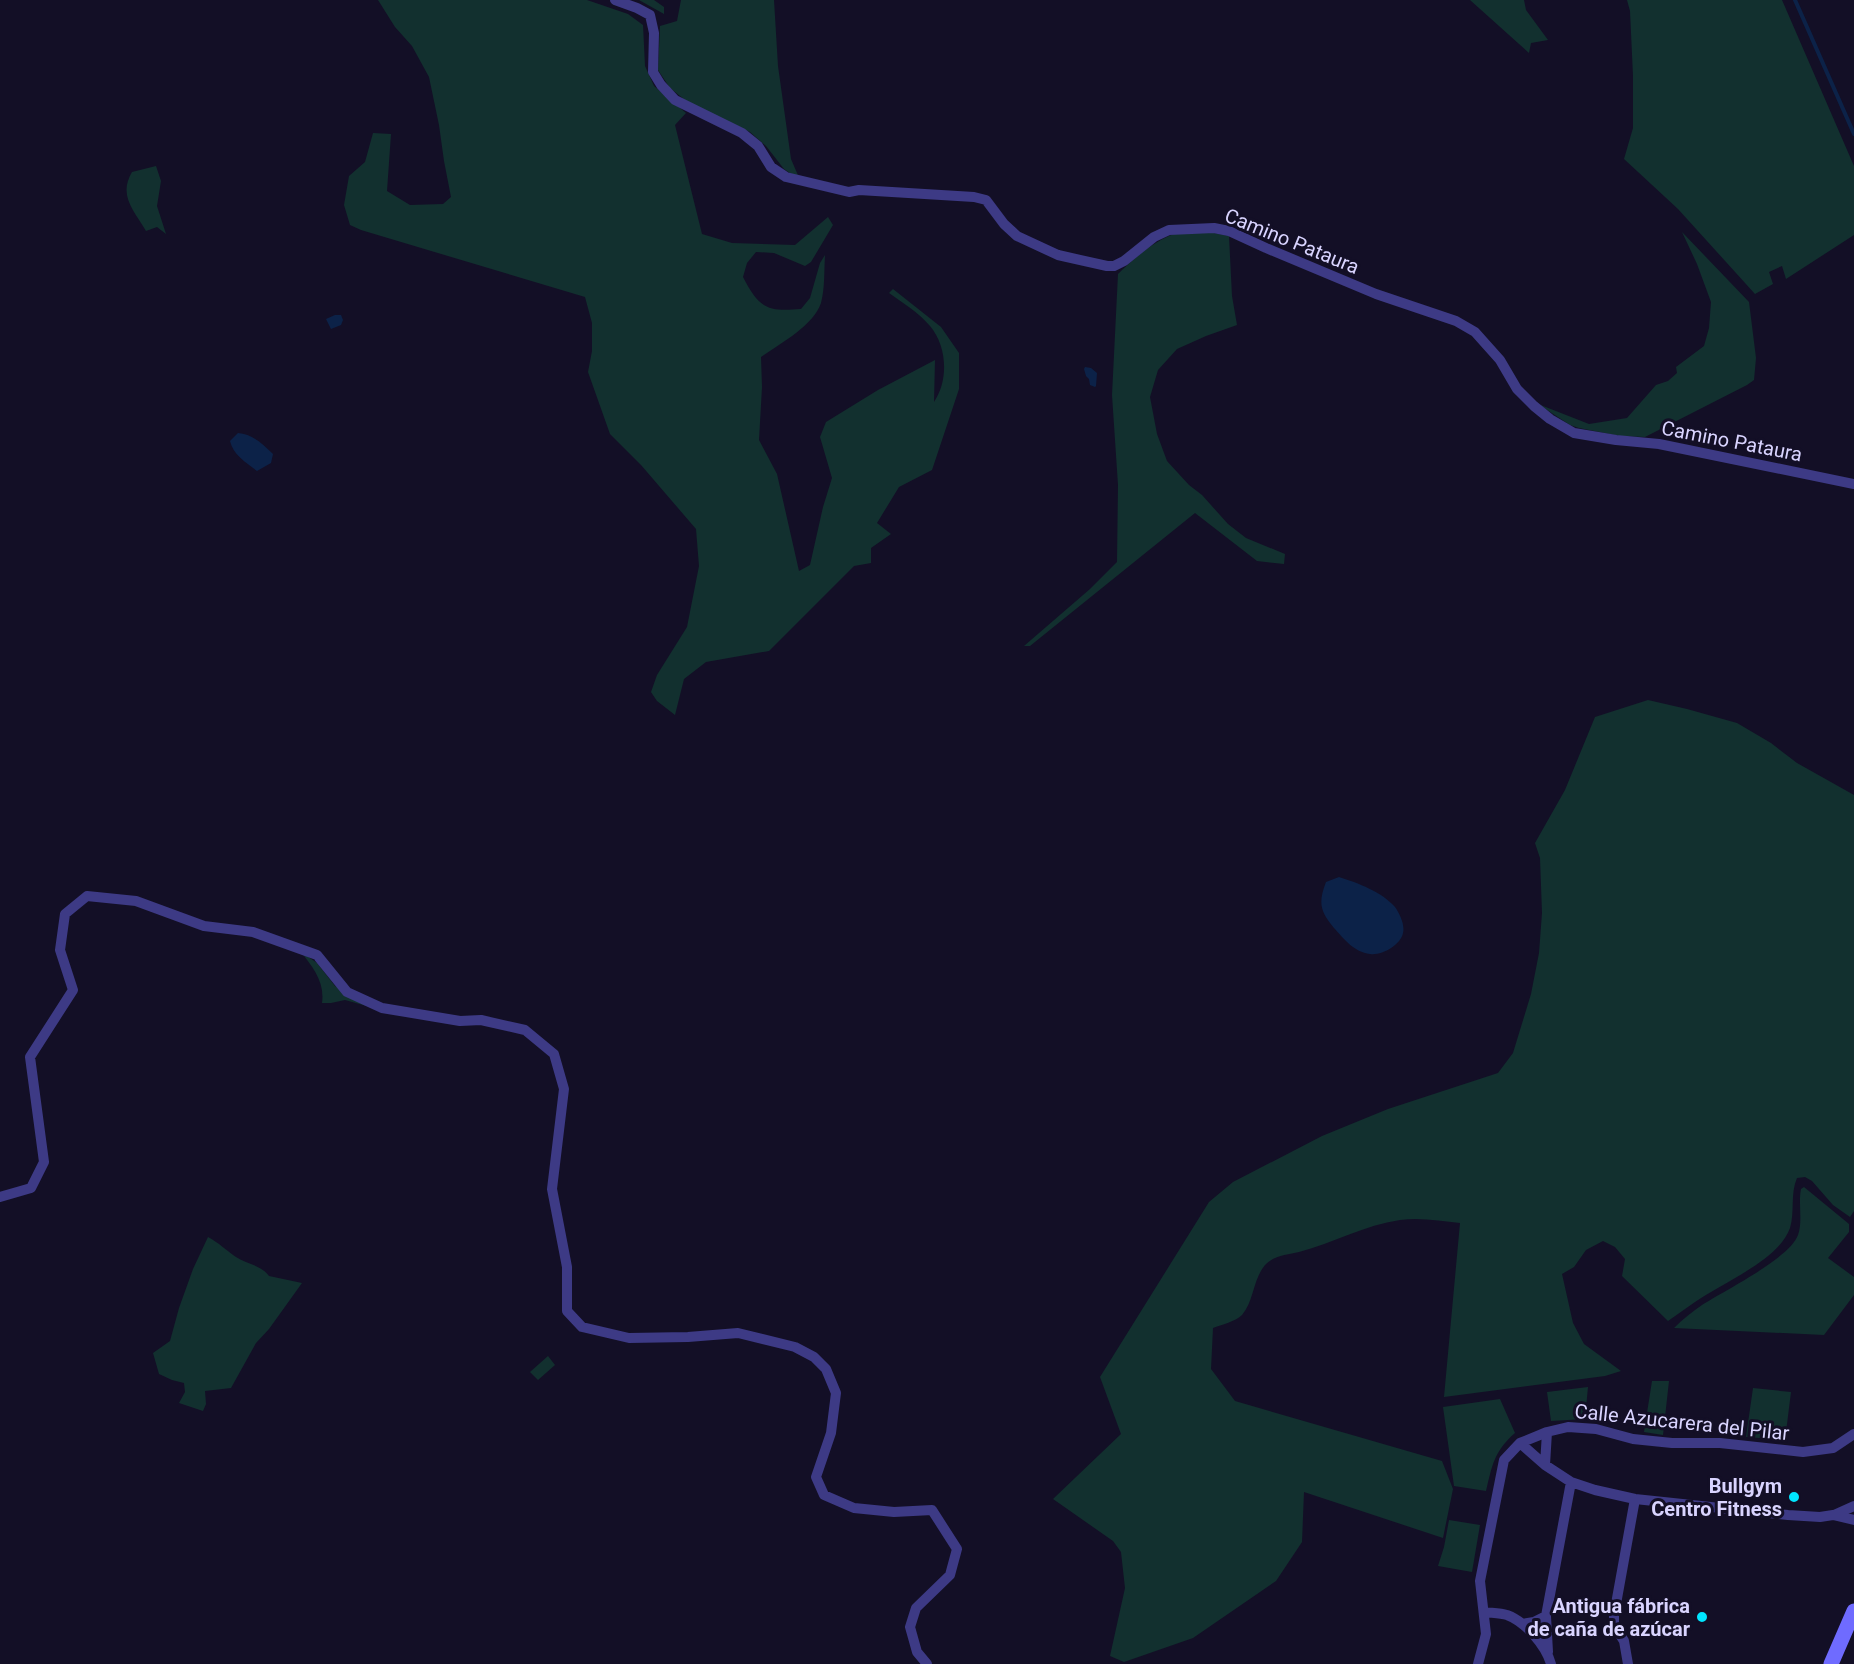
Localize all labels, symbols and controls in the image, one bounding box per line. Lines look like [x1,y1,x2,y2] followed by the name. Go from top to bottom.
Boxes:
[1221,203,1363,279] street label: Camino Pataura
[1660,416,1804,466] street label: Camino Pataura
[1573,1399,1791,1445] street label: Calle Azucarera del Pilar
[1651,1474,1782,1521] place label: Bullgym Centro Fitness
[1787,1490,1801,1504] marker: Bullgym Centro Fitness
[1527,1594,1691,1641] place label: Antigua fábrica de caña de azúcar
[1695,1610,1709,1624] marker: Antigua fábrica de caña de azúcar

